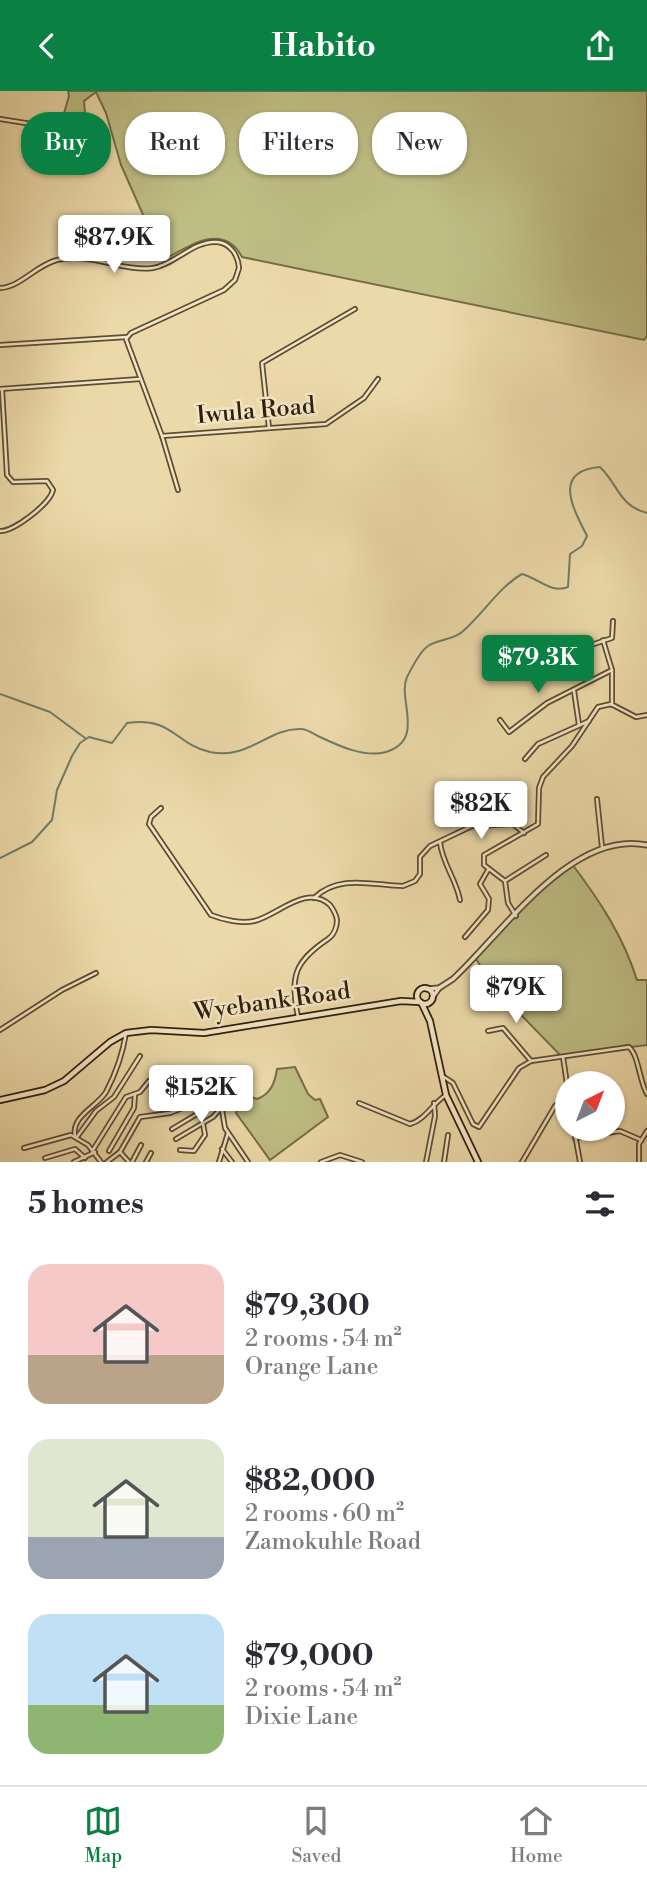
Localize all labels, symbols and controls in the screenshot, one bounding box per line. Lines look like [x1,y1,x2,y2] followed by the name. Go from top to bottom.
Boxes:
[271,26,376,66] text: Habito
[28,27,66,65] icon: back
[581,27,619,65] icon: share
[21,112,111,175] chip: Buy
[125,112,225,175] chip: Rent
[239,112,358,175] chip: Filters
[372,112,467,175] chip: New
[57,215,171,275] pin: $87.9K
[74,224,154,252] text: $87.9K
[195,391,317,431] street label: Iwula Road
[481,635,595,695] pin: $79.3K
[498,644,578,672] text: $79.3K
[440,781,522,841] pin: $82K
[450,790,512,818] text: $82K
[475,965,557,1025] pin: $79K
[486,974,546,1002] text: $79K
[191,976,353,1028] street label: Wyebank Road
[152,1065,250,1125] pin: $152K
[555,1071,625,1141] north arrow
[555,1071,625,1141] map controls
[165,1074,237,1102] text: $152K
[28,1185,144,1223] text: 5 homes
[581,1185,619,1223] icon: filters
[245,1287,370,1325] text: $79,300
[84,1292,168,1376] icon: home
[245,1325,402,1353] text: 2 rooms · 54 m²
[245,1353,378,1381] text: Orange Lane
[245,1462,375,1500] text: $82,000
[84,1467,168,1551] icon: home
[245,1500,404,1528] text: 2 rooms · 60 m²
[245,1528,421,1556] text: Zamokuhle Road
[245,1637,374,1675] text: $79,000
[84,1642,168,1726] icon: home
[245,1675,402,1703] text: 2 rooms · 54 m²
[245,1703,358,1731] text: Dixie Lane
[84,1802,122,1868] tab: Map
[291,1802,341,1868] tab: Saved
[510,1802,562,1868] tab: Home

